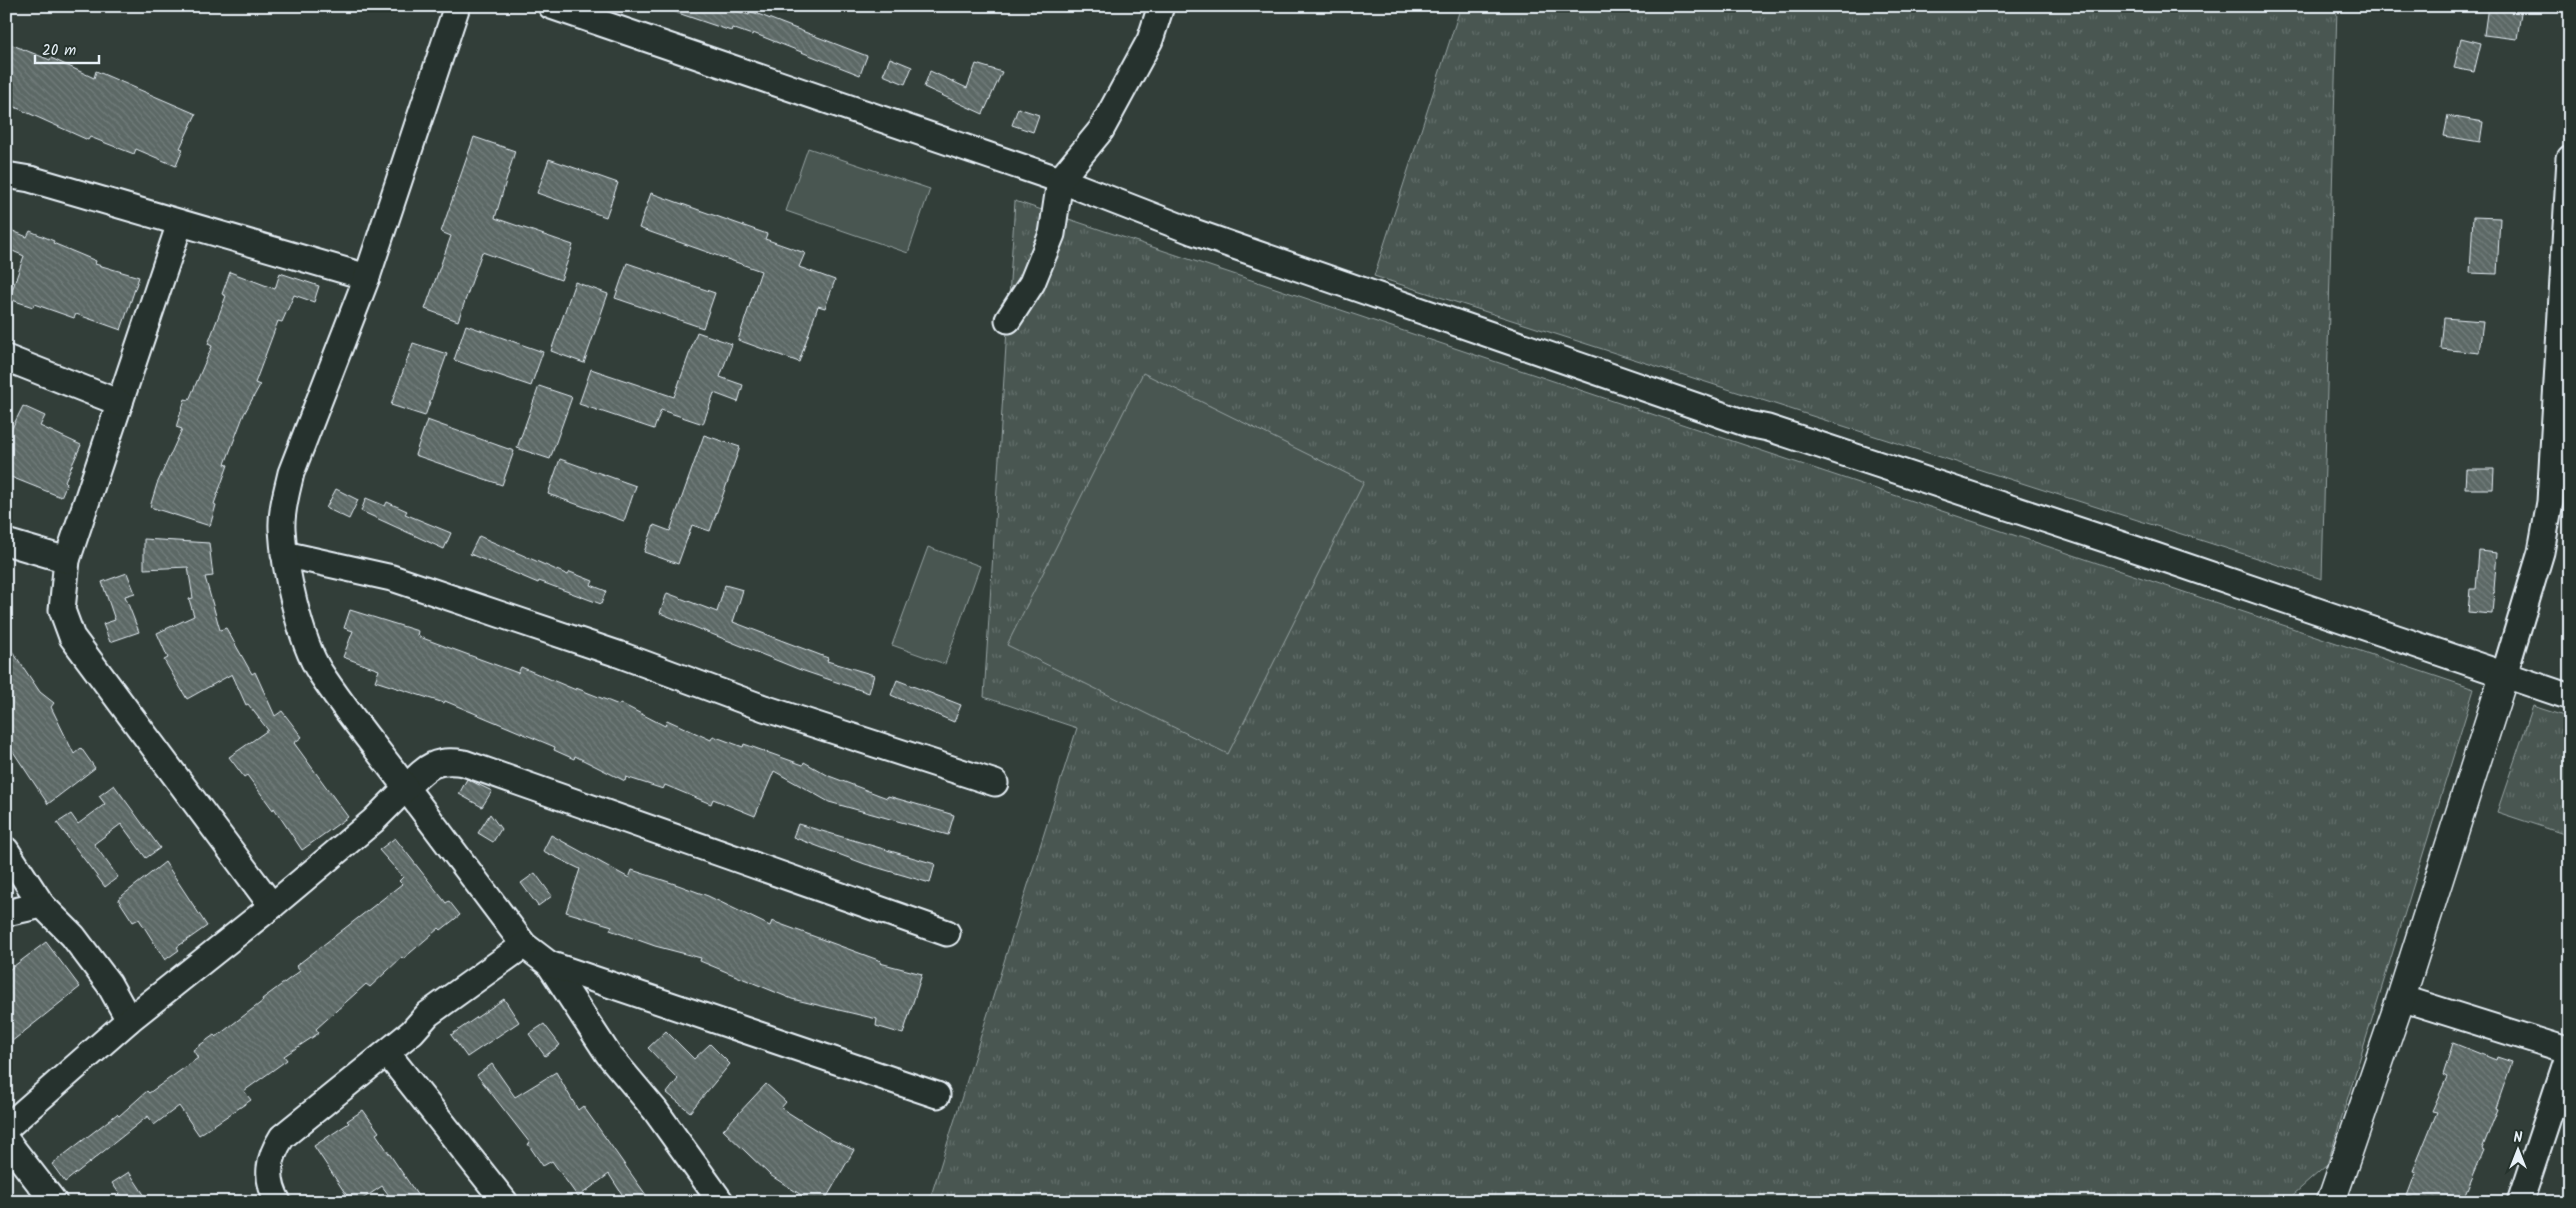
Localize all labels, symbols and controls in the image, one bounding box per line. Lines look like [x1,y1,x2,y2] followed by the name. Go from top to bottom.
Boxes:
[35,32,99,64] scale bar
[42,39,76,63] text: 20 m
[2494,1126,2544,1176] north arrow
[2514,1127,2523,1149] text: N

